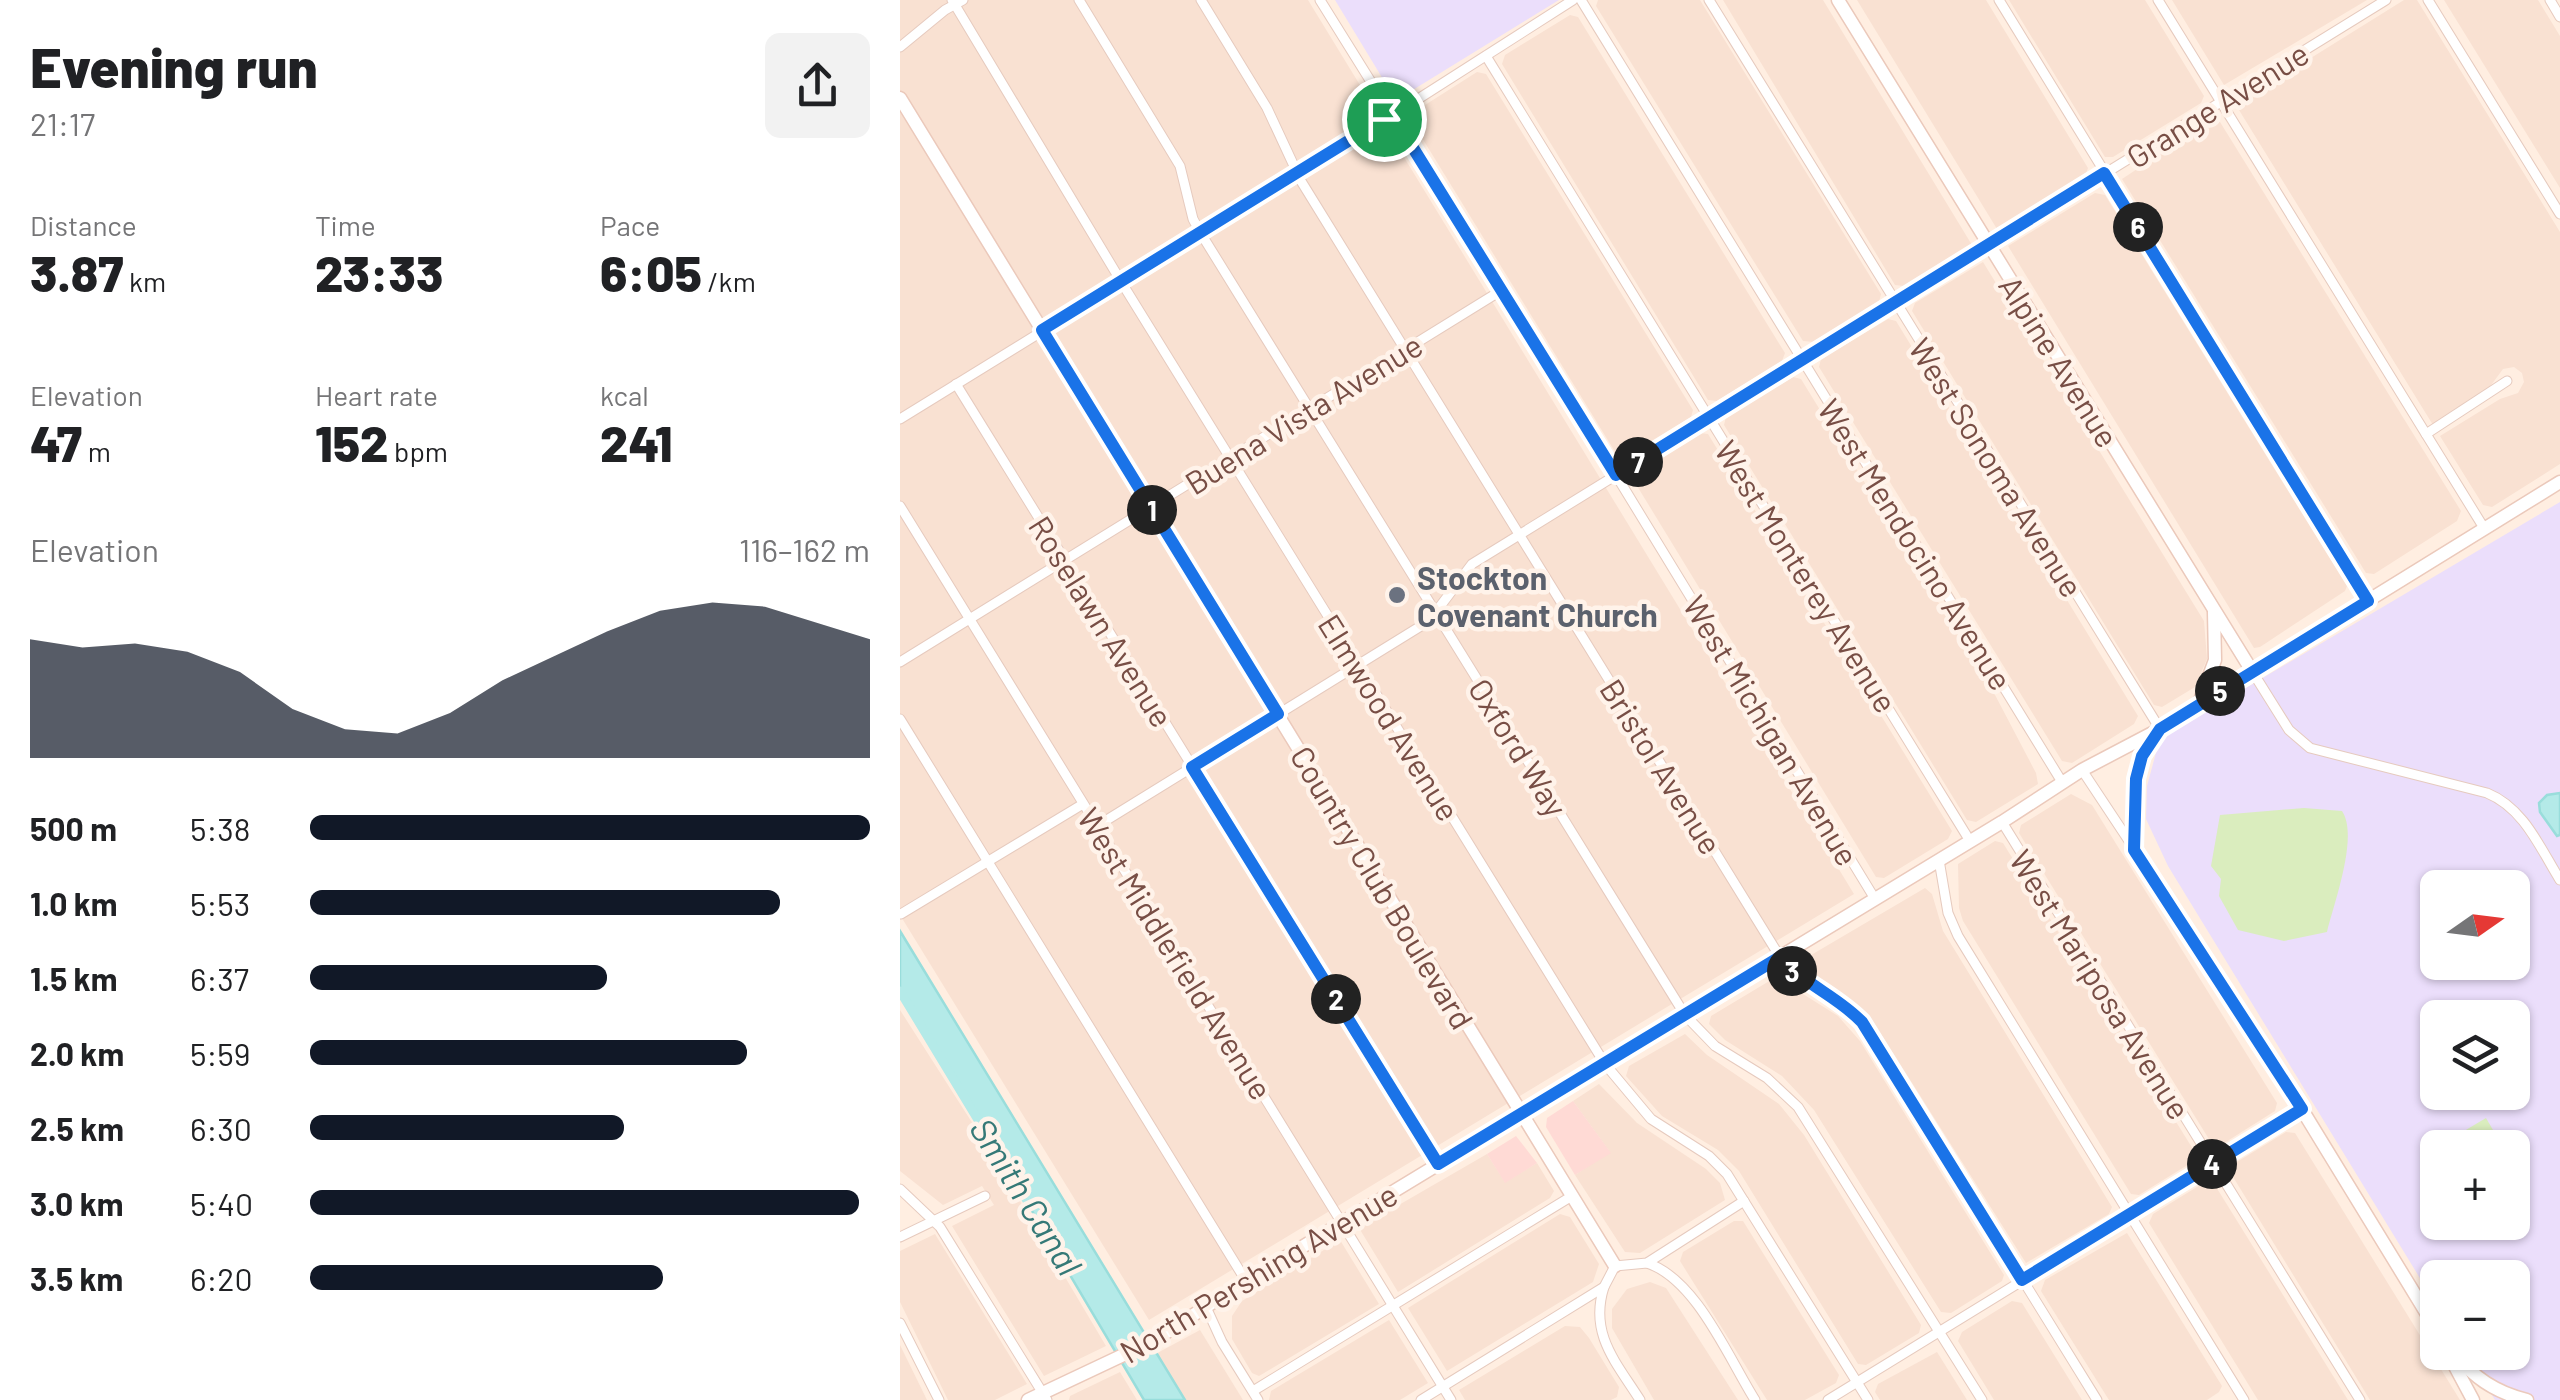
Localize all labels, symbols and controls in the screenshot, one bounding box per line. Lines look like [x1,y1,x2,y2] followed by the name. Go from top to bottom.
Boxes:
[30,33,318,99] text: Evening run
[765,33,870,138] button: share
[2119,33,2315,175] street label: Grange Avenue
[1342,77,1427,162] pin
[1357,92,1412,147] icon: arrive
[30,104,95,142] text: 21:17
[2113,202,2163,252] pin: 6
[30,208,137,242] text: Distance
[315,208,376,242] text: Time
[600,208,660,242] text: Pace
[2130,210,2146,244] text: 6
[30,242,123,302] text: 3.87
[315,242,443,302] text: 23:33
[600,242,702,302] text: 6:05
[123,264,166,298] text: km
[702,264,756,298] text: /km
[1992,268,2128,454] street label: Alpine Avenue
[1177,325,1429,501] street label: Buena Vista Avenue
[1902,330,2092,604] street label: West Sonoma Avenue
[30,378,143,412] text: Elevation
[315,378,438,412] text: Heart rate
[600,378,649,412] text: kcal
[1811,391,2021,697] street label: West Mendocino Avenue
[30,412,82,472] text: 47
[315,412,389,472] text: 152
[600,412,673,472] text: 241
[1708,433,1906,719] street label: West Monterey Avenue
[82,434,111,468] text: m
[389,434,448,468] text: bpm
[1613,437,1663,487] pin: 7
[1631,445,1645,479] text: 7
[1127,485,1177,535] pin: 1
[1147,493,1157,527] text: 1
[1022,509,1182,733] street label: Roselawn Avenue
[30,530,159,568] text: Elevation
[739,530,870,568] text: 116–162 m
[1417,558,1658,633] place label: Stockton Covenant Church
[1386,584,1408,606] marker: Stockton Covenant Church
[1676,588,1868,872] street label: West Michigan Avenue
[1311,607,1469,827] street label: Elmwood Avenue
[2195,666,2245,716] pin: 5
[1462,671,1576,823] street label: Oxford Way
[1593,671,1731,861] street label: Bristol Avenue
[2212,674,2228,708] text: 5
[1283,739,1483,1035] street label: Country Club Boulevard
[1071,800,1281,1106] street label: West Middlefield Avenue
[30,809,117,847] text: 500 m
[190,809,250,847] text: 5:38
[2003,842,2199,1126] street label: West Mariposa Avenue
[2420,870,2530,980] north arrow
[2420,870,2530,1370] map controls
[30,884,118,922] text: 1.0 km
[190,884,250,922] text: 5:53
[1767,946,1817,996] pin: 3
[1784,954,1800,988] text: 3
[30,959,117,997] text: 1.5 km
[190,959,249,997] text: 6:37
[1311,974,1361,1024] pin: 2
[1328,982,1344,1016] text: 2
[2420,1000,2530,1110] button: layers
[30,1034,124,1072] text: 2.0 km
[190,1034,250,1072] text: 5:59
[30,1109,124,1147] text: 2.5 km
[190,1109,252,1147] text: 6:30
[962,1110,1092,1283] water label: Smith Canal
[2420,1130,2530,1240] button: +
[2187,1139,2237,1189] pin: 4
[2204,1147,2220,1181] text: 4
[1112,1174,1404,1370] street label: North Pershing Avenue
[30,1184,124,1222] text: 3.0 km
[190,1184,253,1222] text: 5:40
[30,1259,123,1297] text: 3.5 km
[190,1259,253,1297] text: 6:20
[2420,1260,2530,1370] button: −

